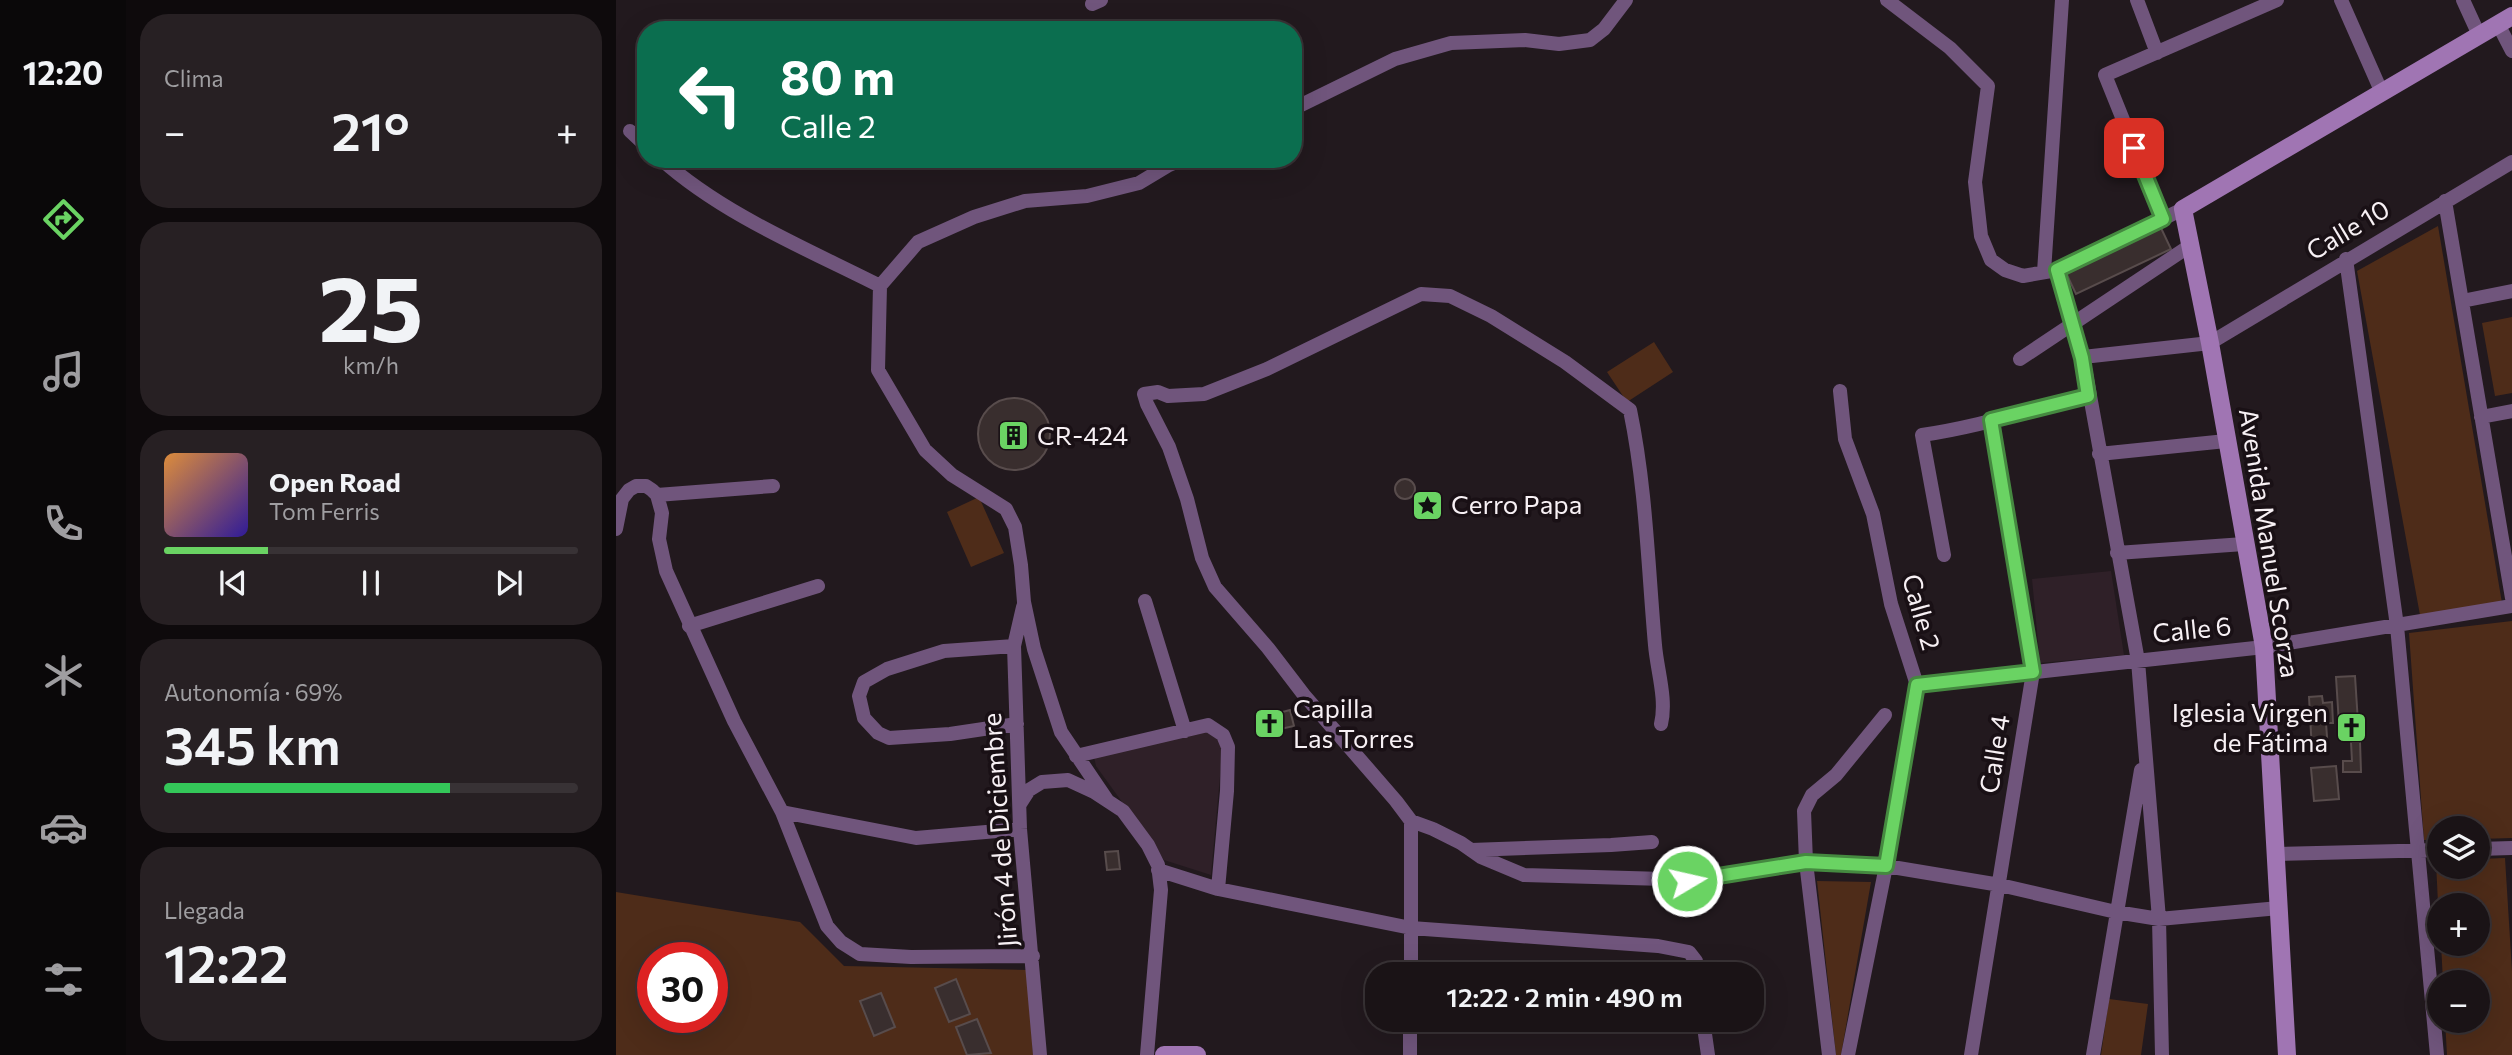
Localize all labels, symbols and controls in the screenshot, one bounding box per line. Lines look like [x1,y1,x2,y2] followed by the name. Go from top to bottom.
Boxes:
[780,45,895,105] text: 80 m
[665,49,756,140] icon: left
[23,52,103,92] text: 12:20
[164,64,224,92] text: Clima
[331,98,410,162] text: 21°
[780,105,876,145] text: Calle 2
[164,107,186,154] text: −
[556,107,578,154] text: +
[2104,118,2164,178] pin
[2115,129,2153,167] icon: arrive
[2300,192,2394,266] street label: Calle 10
[39,195,88,244] icon: directions
[319,249,423,361] text: 25
[39,347,88,396] icon: music
[343,351,399,379] text: km/h
[2234,406,2307,680] street label: Avenida Manuel Scorza
[997,419,1031,453] building icon: CR-424
[1037,419,1128,450] place label: CR-424
[269,466,401,497] text: Open Road
[1411,488,1445,522] place icon: Cerro Papa
[1451,488,1582,519] place label: Cerro Papa
[269,497,380,525] text: Tom Ferris
[39,499,88,548] icon: phone
[214,564,252,602] icon: previous
[352,564,390,602] icon: pause
[490,564,528,602] icon: next
[1897,570,1948,653] street label: Calle 2
[2151,609,2233,648] street label: Calle 6
[39,651,88,700] icon: climate
[164,678,343,706] text: Autonomía · 69%
[1293,692,1414,753] place label: Capilla Las Torres
[2172,696,2328,757] place label: Iglesia Virgen de Fátima
[1253,707,1287,741] church icon: Capilla Las Torres
[2334,711,2368,745] church icon: Iglesia Virgen de Fátima
[164,712,341,776] text: 345 km
[975,712,1022,948] street label: Jirón 4 de Diciembre
[1972,712,2015,795] street label: Calle 4
[39,803,88,852] icon: car
[2427,816,2490,1033] map controls
[2427,816,2490,879] button: layers
[1650,844,1724,918] position arrow
[2427,893,2490,956] button: +
[164,896,245,924] text: Llegada
[164,930,288,994] text: 12:22
[637,942,728,1033] speed limit sign: 30
[39,955,88,1004] icon: filters
[2427,970,2490,1033] button: −
[1446,981,1683,1012] text: 12:22 · 2 min · 490 m

